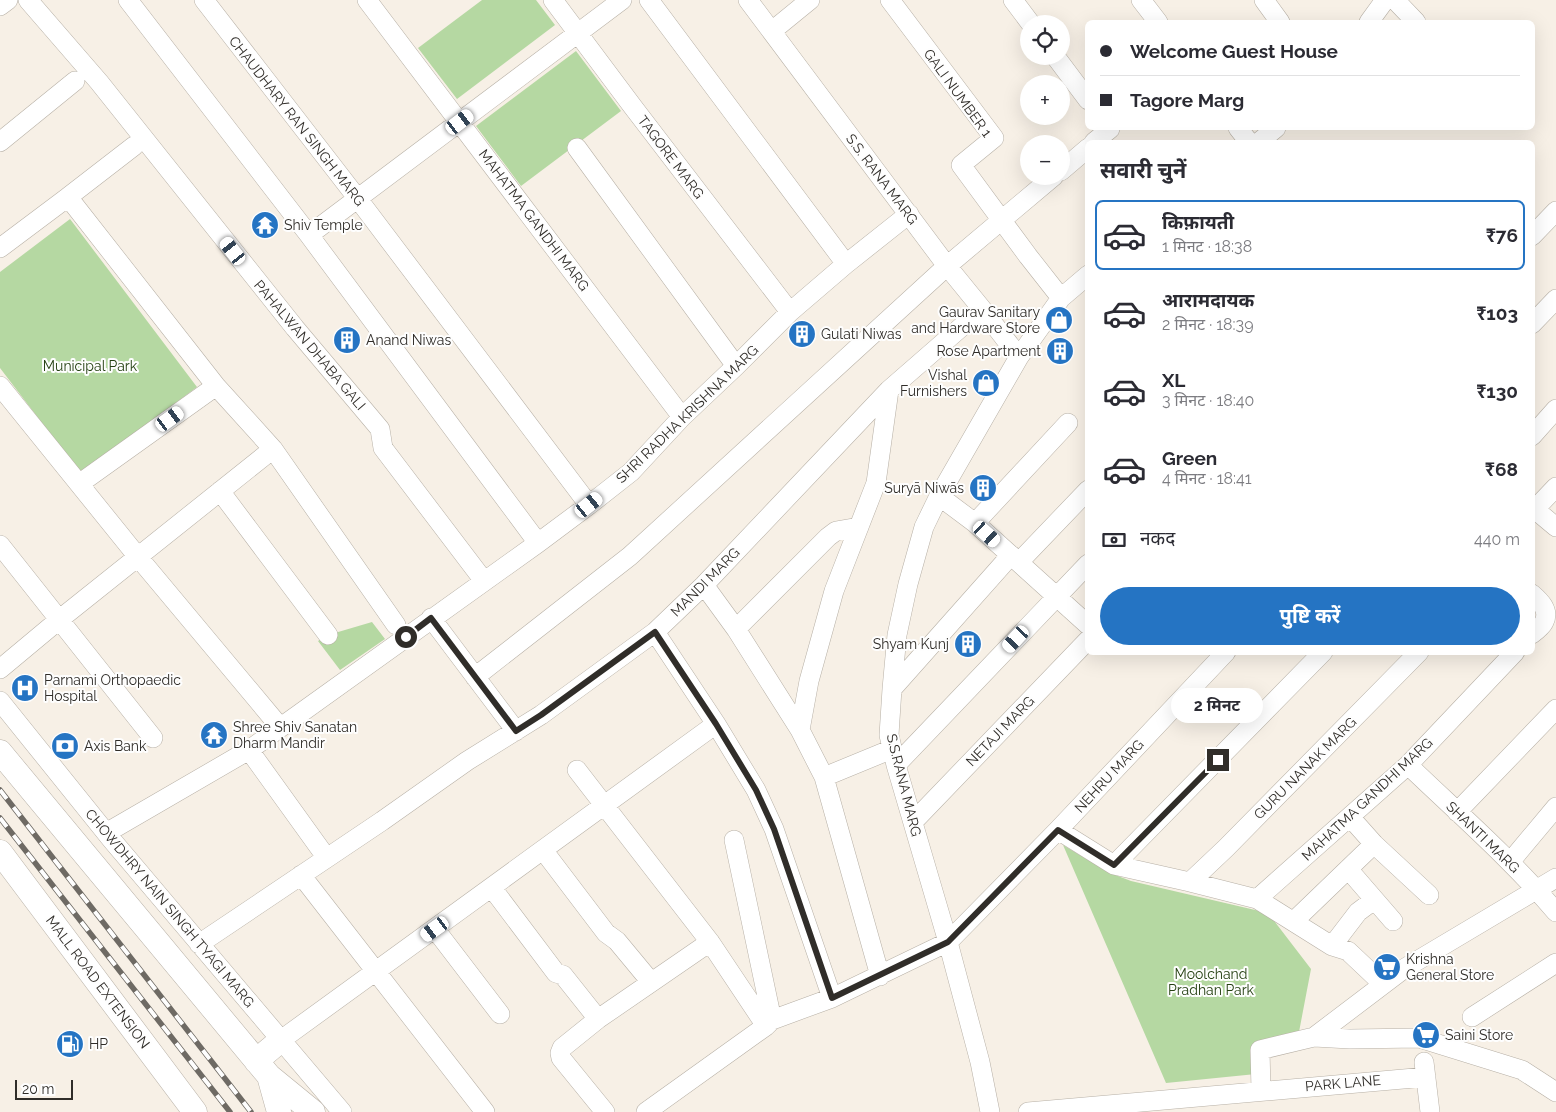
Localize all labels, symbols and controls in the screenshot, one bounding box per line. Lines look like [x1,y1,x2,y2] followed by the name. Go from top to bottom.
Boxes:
[1020,15,1070,185] map controls
[1020,15,1070,65] button: locate
[226,33,368,209] street label: CHAUDHARY RAN SINGH MARG
[1130,40,1338,62] text: Welcome Guest House
[921,46,995,140] street label: GALI NUMBER 1
[1020,75,1070,125] button: +
[1130,89,1244,111] text: Tagore Marg
[443,107,476,137] car
[635,113,707,201] street label: TAGORE MARG
[843,131,921,227] street label: S.S. RANA MARG
[1020,135,1070,185] button: −
[476,146,592,294] street label: MAHATMA GANDHI MARG
[1100,157,1186,183] text: सवारी चुनें
[250,210,280,240] temple icon: Shiv Temple
[1162,211,1234,233] text: किफ़ायती
[1102,213,1147,258] icon: car
[284,217,363,233] place label: Shiv Temple
[1486,224,1518,246] text: ₹76
[217,235,248,267] car
[1162,237,1252,256] text: 1 मिनट · 18:38
[251,277,369,413] street label: PAHALWAN DHABA GALI
[1162,289,1254,311] text: आरामदायक
[1102,291,1147,336] icon: car
[1476,302,1518,324] text: ₹103
[911,304,1040,336] place label: Gaurav Sanitary and Hardware Store
[1044,305,1074,335] shop icon: Gaurav Sanitary and Hardware Store
[1162,315,1254,334] text: 2 मिनट · 18:39
[787,319,817,349] building icon: Gulati Niwas
[332,325,362,355] building icon: Anand Niwas
[821,326,902,342] place label: Gulati Niwas
[366,332,451,348] place label: Anand Niwas
[1045,336,1075,366] building icon: Rose Apartment
[613,342,761,486] street label: SHRI RADHA KRISHNA MARG
[936,343,1041,359] place label: Rose Apartment
[43,358,138,374] park label: Municipal Park
[900,367,967,399] place label: Vishal Furnishers
[971,368,1001,398] shop icon: Vishal Furnishers
[1102,369,1147,414] icon: car
[1162,369,1185,391] text: XL
[1476,380,1518,402] text: ₹130
[1162,391,1254,410] text: 3 मिनट · 18:40
[153,404,186,434] car
[1102,447,1147,492] icon: car
[1162,447,1217,469] text: Green
[1485,458,1518,480] text: ₹68
[1162,469,1252,488] text: 4 मिनट · 18:41
[968,473,998,503] building icon: Suryā Niwās
[884,480,964,496] place label: Suryā Niwās
[572,490,605,520] car
[970,518,1003,550] car
[1100,526,1128,554] icon: cash
[1140,527,1175,549] text: नकद
[1474,530,1520,549] text: 440 m
[667,544,743,620] street label: MANDI MARG
[1100,587,1520,645] button: पुष्टि करें
[1000,623,1031,655] car
[395,626,417,648] route start
[953,629,983,659] building icon: Shyam Kunj
[873,636,949,652] place label: Shyam Kunj
[44,672,181,704] place label: Parnami Orthopaedic Hospital
[10,673,40,703] hospital icon: Parnami Orthopaedic Hospital
[1172,688,1264,722] callout: 2 मिनट
[963,693,1037,769] street label: NETAJI MARG
[1194,696,1240,715] text: 2 मिनट
[1251,714,1359,822] street label: GURU NANAK MARG
[233,719,357,751] place label: Shree Shiv Sanatan Dharm Mandir
[199,720,229,750] temple icon: Shree Shiv Sanatan Dharm Mandir
[50,731,80,761] bank icon: Axis Bank
[884,732,924,838] street label: S.S.RANA MARG
[1298,734,1436,864] street label: MAHATMA GANDHI MARG
[1071,736,1147,816] street label: NEHRU MARG
[84,738,147,754] place label: Axis Bank
[1207,749,1229,771] route end
[1443,798,1523,876] street label: SHANTI MARG
[82,806,258,1010] street label: CHOWDHRY NAIN SINGH TYAGI MARG
[43,912,153,1052] street label: MALL ROAD EXTENSION
[418,914,451,944] car
[1406,951,1494,983] place label: Krishna General Store
[1372,952,1402,982] supermarket icon: Krishna General Store
[1168,966,1255,998] park label: Moolchand Pradhan Park
[1411,1020,1441,1050] supermarket icon: Saini Store
[1445,1027,1513,1043] place label: Saini Store
[55,1029,85,1059] fuel station icon: HP
[89,1036,108,1052] place label: HP
[1304,1072,1382,1094] street label: PARK LANE
[15,1077,72,1100] scale bar
[22,1081,54,1097] text: 20 m

